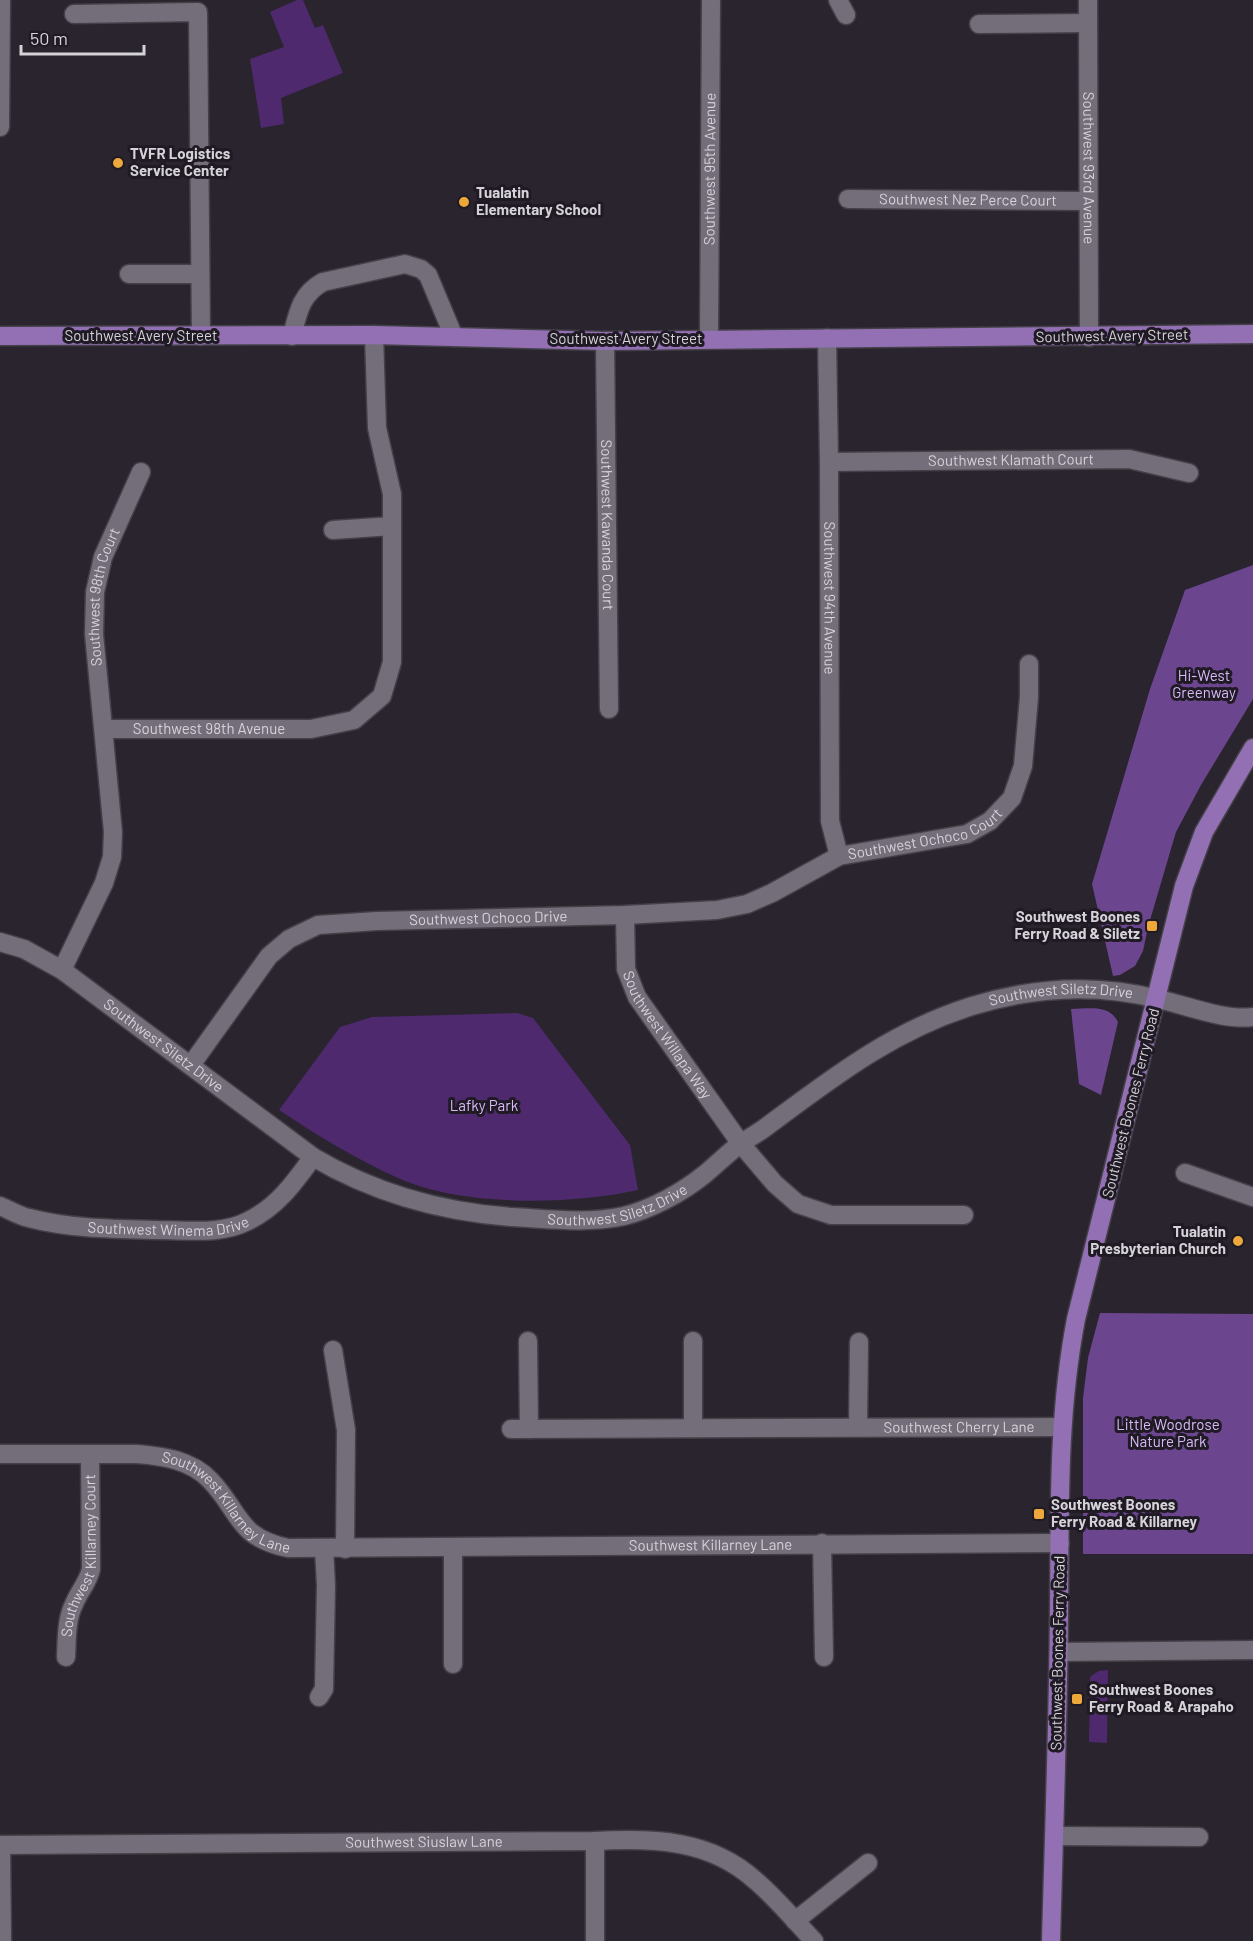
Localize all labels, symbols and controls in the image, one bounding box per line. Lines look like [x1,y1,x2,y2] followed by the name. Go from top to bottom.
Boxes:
[21,18,144,56] scale bar
[30,27,68,49] text: 50 m
[1080,92,1099,244] street label: Southwest 93rd Avenue
[700,93,718,245] street label: Southwest 95th Avenue
[130,144,231,179] place label: TVFR Logistics Service Center
[111,156,125,170] marker: TVFR Logistics Service Center
[476,183,601,218] place label: Tualatin Elementary School
[879,189,1057,209] street label: Southwest Nez Perce Court
[457,195,471,209] marker: Tualatin Elementary School
[1035,325,1189,345] street label: Southwest Avery Street
[65,326,217,344] street label: Southwest Avery Street
[550,329,702,347] street label: Southwest Avery Street
[598,439,618,611] street label: Southwest Kawanda Court
[928,449,1094,469] street label: Southwest Klamath Court
[821,521,840,674] street label: Southwest 94th Avenue
[84,525,123,667] street label: Southwest 98th Court
[1172,666,1236,701] park label: Hi-West Greenway
[133,719,285,737] street label: Southwest 98th Avenue
[846,804,1006,862] street label: Southwest Ochoco Court
[409,906,568,928] street label: Southwest Ochoco Drive
[1015,907,1140,942] place label: Southwest Boones Ferry Road & Siletz
[1145,919,1159,933] marker: Southwest Boones Ferry Road & Siletz
[620,968,716,1102] street label: Southwest Willapa Way
[987,979,1134,1009] street label: Southwest Siletz Drive
[101,994,228,1095] street label: Southwest Siletz Drive
[1098,1006,1162,1199] street label: Southwest Boones Ferry Road
[450,1096,519,1114] park label: Lafky Park
[547,1180,690,1228] street label: Southwest Siletz Drive
[87,1212,252,1239] street label: Southwest Winema Drive
[1090,1222,1226,1257] place label: Tualatin Presbyterian Church
[1231,1234,1245,1248] marker: Tualatin Presbyterian Church
[1116,1415,1220,1450] park label: Little Woodrose Nature Park
[883,1417,1035,1436] street label: Southwest Cherry Lane
[160,1447,292,1556] street label: Southwest Killarney Lane
[57,1474,99,1638] street label: Southwest Killarney Court
[1051,1495,1198,1530] place label: Southwest Boones Ferry Road & Killarney
[1032,1507,1046,1521] marker: Southwest Boones Ferry Road & Killarney
[629,1535,792,1554] street label: Southwest Killarney Lane
[1046,1556,1068,1750] street label: Southwest Boones Ferry Road
[1089,1680,1234,1715] place label: Southwest Boones Ferry Road & Arapaho
[1070,1692,1084,1706] marker: Southwest Boones Ferry Road & Arapaho
[345,1832,503,1851] street label: Southwest Siuslaw Lane

